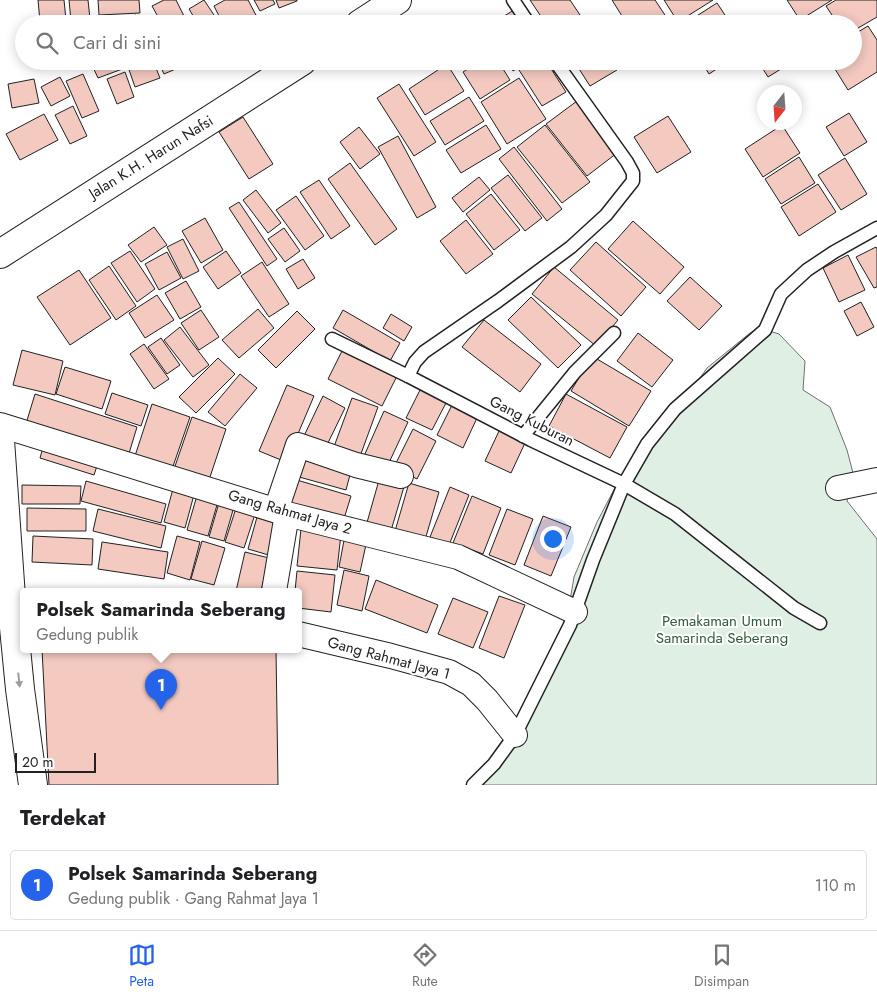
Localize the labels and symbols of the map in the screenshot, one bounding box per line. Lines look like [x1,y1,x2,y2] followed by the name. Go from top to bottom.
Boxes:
[757,85,802,130] north arrow
[83,110,217,205] street label: Jalan K.H. Harun Nafsi
[486,390,578,452] street label: Gang Kuburan
[226,484,354,540] street label: Gang Rahmat Jaya 2
[540,526,566,552] your location
[656,610,788,649] park label: Pemakaman Umum Samarinda Seberang
[325,631,453,685] street label: Gang Rahmat Jaya 1
[145,669,177,710] pin: 1
[16,672,24,688] one-way arrow
[15,750,96,773] scale bar

